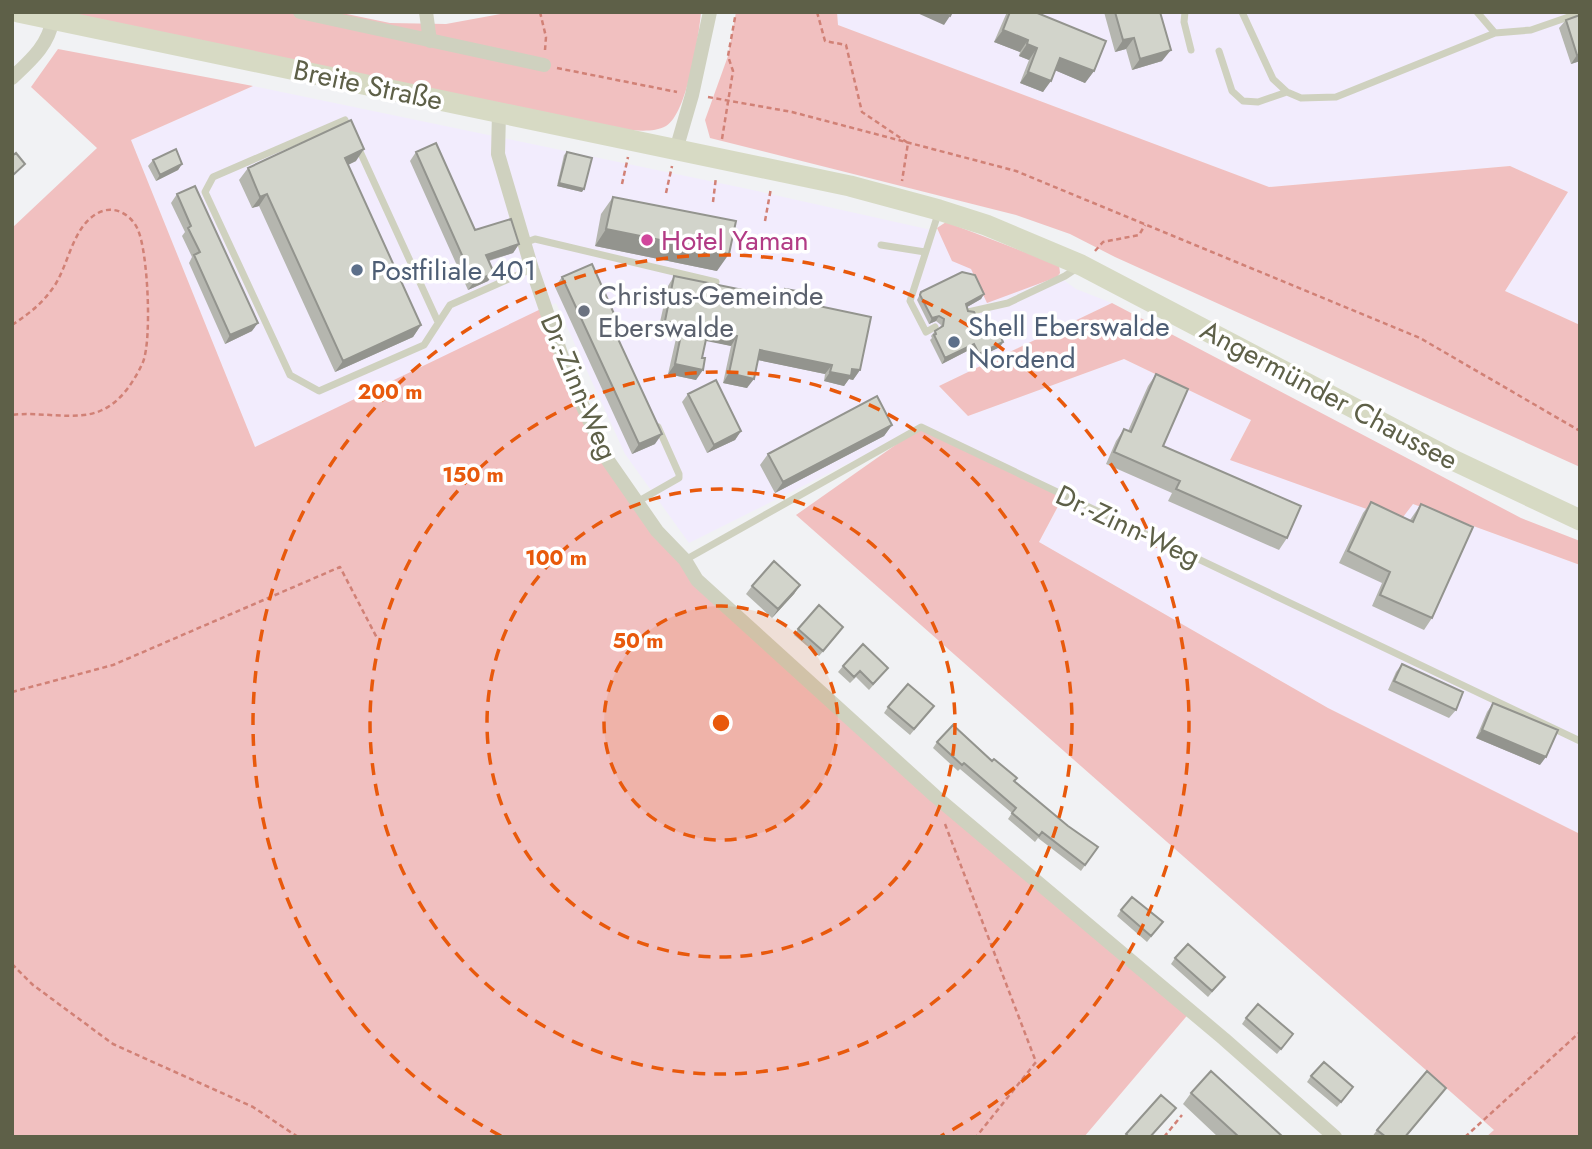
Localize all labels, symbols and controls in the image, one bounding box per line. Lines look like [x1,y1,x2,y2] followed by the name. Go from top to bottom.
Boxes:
[290,49,446,121] street label: Breite Straße
[661,220,809,261] place label: Hotel Yaman
[639,232,655,248] marker: Hotel Yaman
[371,250,536,291] place label: Postfiliale 401
[349,262,365,278] marker: Postfiliale 401
[598,275,823,348] place label: Christus-Gemeinde Eberswalde
[576,303,592,319] marker: Christus-Gemeinde Eberswalde
[968,306,1170,379] place label: Shell Eberswalde Nordend
[530,308,628,466] street label: Dr.-Zinn-Weg
[1193,310,1465,480] street label: Angermünder Chaussee
[946,334,962,350] marker: Shell Eberswalde Nordend
[357,377,423,407] text: 200 m
[442,460,504,490] text: 150 m
[1049,475,1207,577] street label: Dr.-Zinn-Weg
[525,543,587,573] text: 100 m
[613,626,663,656] text: 50 m
[709,711,733,735] centre of rings

